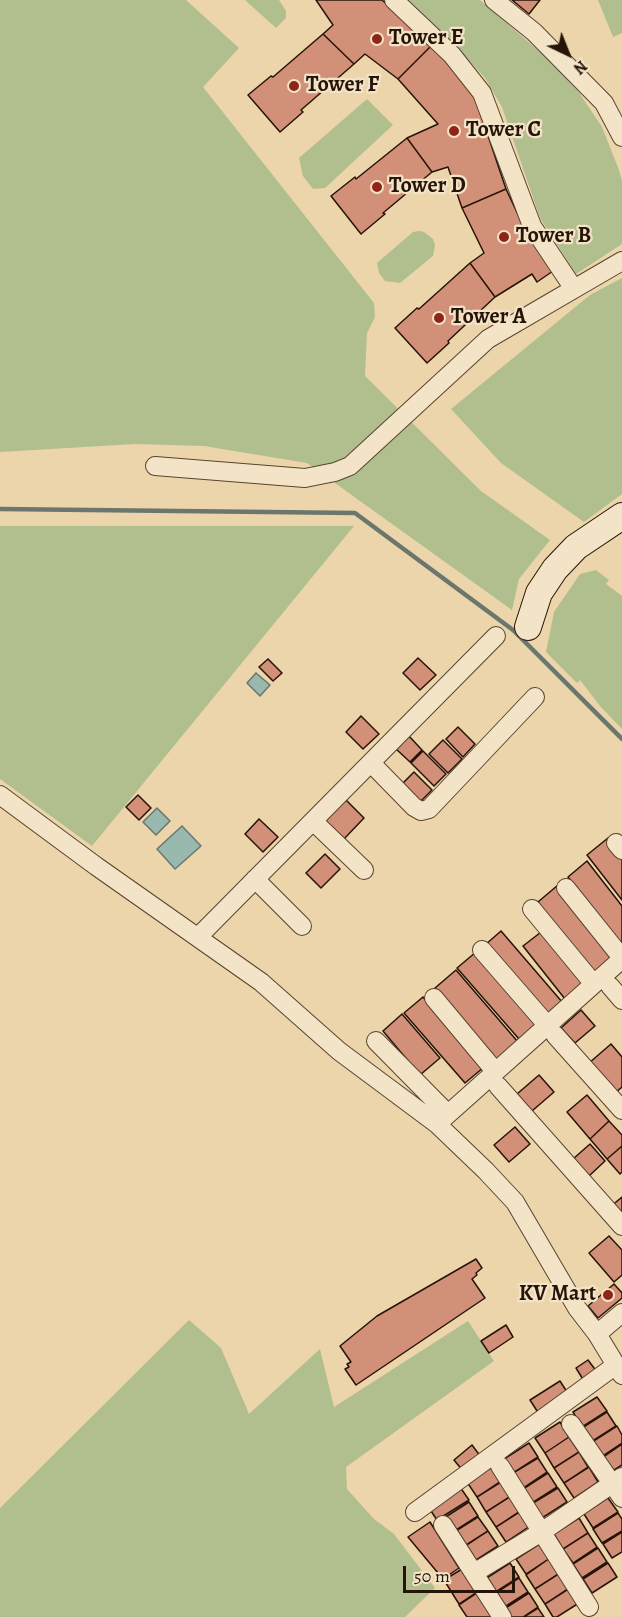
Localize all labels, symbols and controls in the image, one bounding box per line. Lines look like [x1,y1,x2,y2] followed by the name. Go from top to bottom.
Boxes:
[538,24,598,84] north arrow
[389,26,464,52] place label: Tower E
[370,32,384,46] marker: Tower E
[569,55,592,79] text: N
[306,73,379,99] place label: Tower F
[287,79,301,93] marker: Tower F
[466,118,541,144] place label: Tower C
[447,124,461,138] marker: Tower C
[389,174,466,200] place label: Tower D
[370,180,384,194] marker: Tower D
[516,224,591,250] place label: Tower B
[497,230,511,244] marker: Tower B
[451,305,526,331] place label: Tower A
[432,311,446,325] marker: Tower A
[519,1282,596,1308] place label: KV Mart
[601,1288,615,1302] marker: KV Mart
[406,1554,518,1592] scale bar
[414,1564,450,1588] text: 50 m

